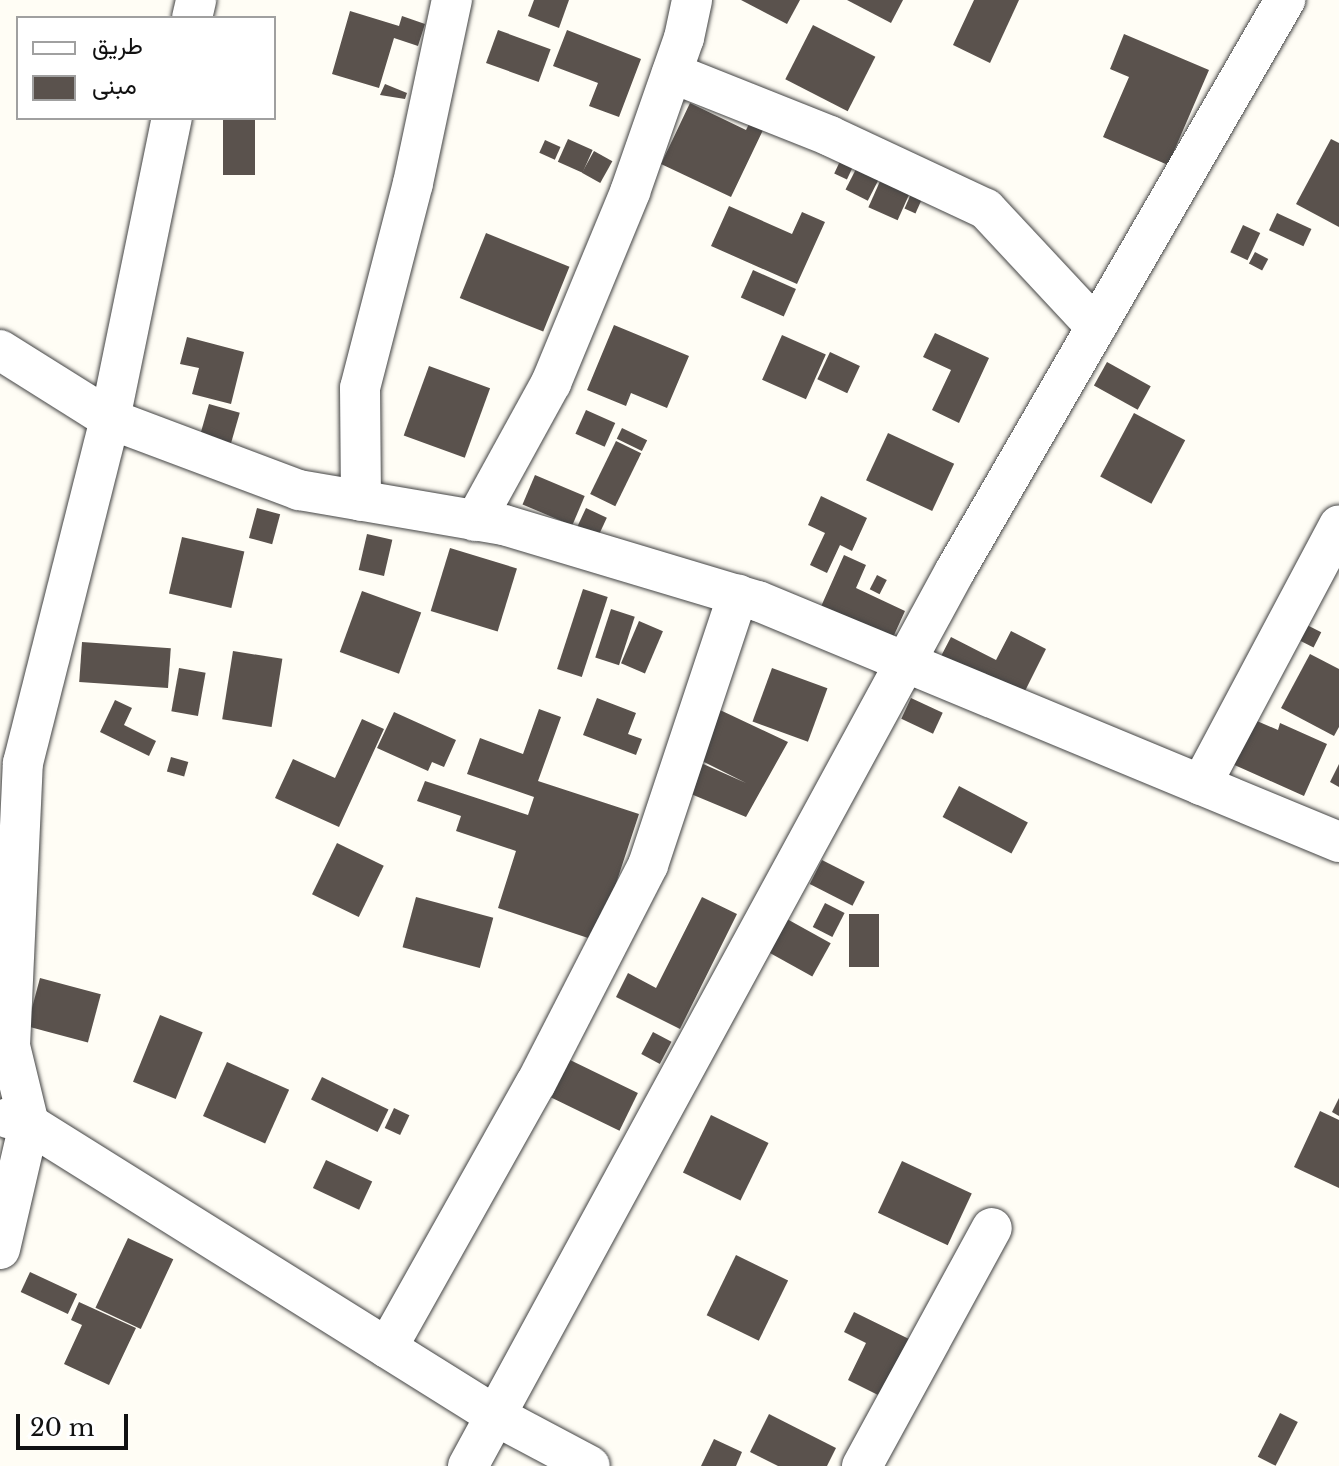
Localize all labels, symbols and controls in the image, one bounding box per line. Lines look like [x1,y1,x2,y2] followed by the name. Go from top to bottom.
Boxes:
[16,16,276,120] legend
[92,31,143,60] text: طريق
[92,71,137,100] text: مبنى
[20,1398,132,1448] scale bar
[30,1413,95,1442] text: 20 m

